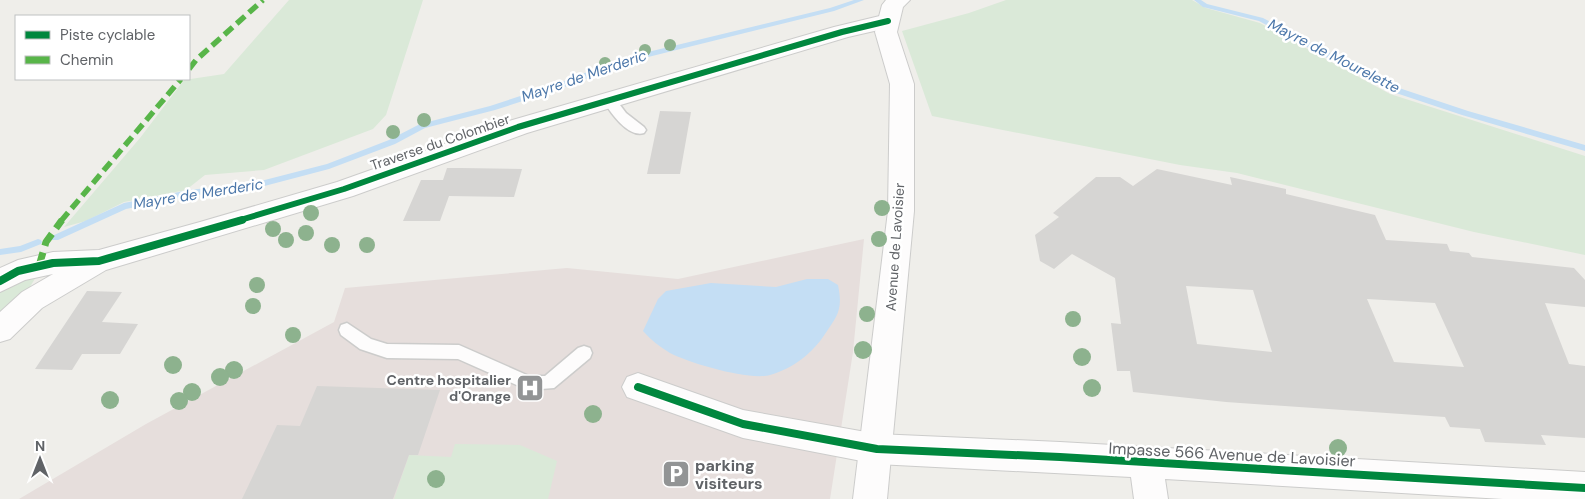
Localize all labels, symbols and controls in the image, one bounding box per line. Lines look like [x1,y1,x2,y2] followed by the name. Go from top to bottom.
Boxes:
[1265,14,1404,98] water label: Mayre de Mourelette
[15,15,190,80] legend
[60,25,155,45] text: Piste cyclable
[519,45,650,107] water label: Mayre de Merderic
[60,50,113,70] text: Chemin
[368,110,512,174] street label: Traverse du Colombier
[132,174,265,214] water label: Mayre de Merderic
[882,182,908,312] street label: Avenue de Lavoisier
[387,371,511,405] place label: Centre hospitalier d'Orange
[515,373,545,403] hospital icon: Centre hospitalier d'Orange
[15,434,65,484] north arrow
[35,437,45,455] text: N
[1108,438,1356,471] street label: Impasse 566 Avenue de Lavoisier
[695,455,763,494] place label: parking visiteurs
[661,459,691,489] parking icon: parking visiteurs

